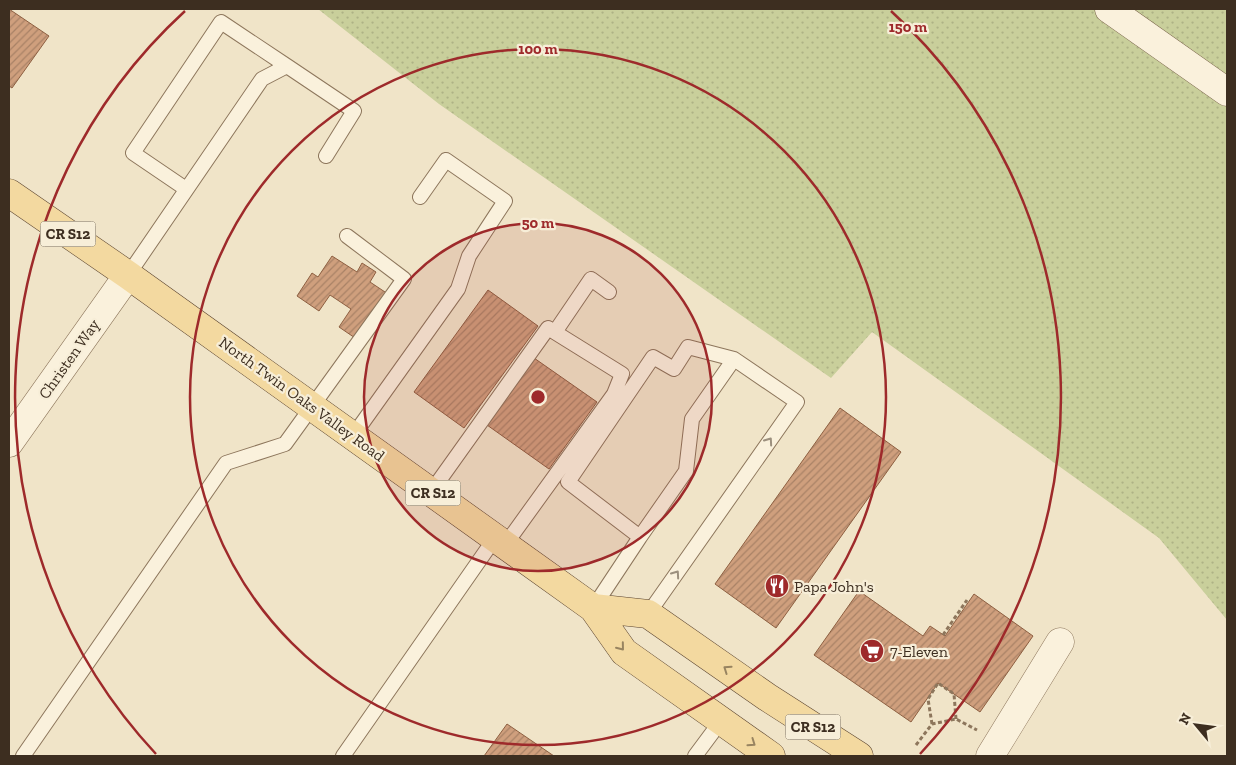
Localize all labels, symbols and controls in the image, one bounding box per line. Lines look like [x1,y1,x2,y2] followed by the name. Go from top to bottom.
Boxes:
[889,18,927,36] text: 150 m
[518,40,558,58] text: 100 m
[522,214,554,232] text: 50 m
[40,222,96,246] road number: CR S12
[35,315,104,403] street label: Christen Way
[215,333,389,466] street label: North Twin Oaks Valley Road
[529,388,547,406] centre of rings
[764,438,772,447] one-way arrow
[406,480,460,506] road number: CR S12
[670,570,679,580] one-way arrow
[764,573,790,599] restaurant icon: Papa John's
[794,577,874,596] place label: Papa John's
[859,638,885,664] supermarket icon: 7-Eleven
[616,642,625,651] one-way arrow
[890,642,949,661] place label: 7-Eleven
[723,666,732,675] one-way arrow
[1171,700,1221,750] north arrow
[1175,710,1195,728] text: N
[786,714,840,740] road number: CR S12
[747,737,756,746] one-way arrow

